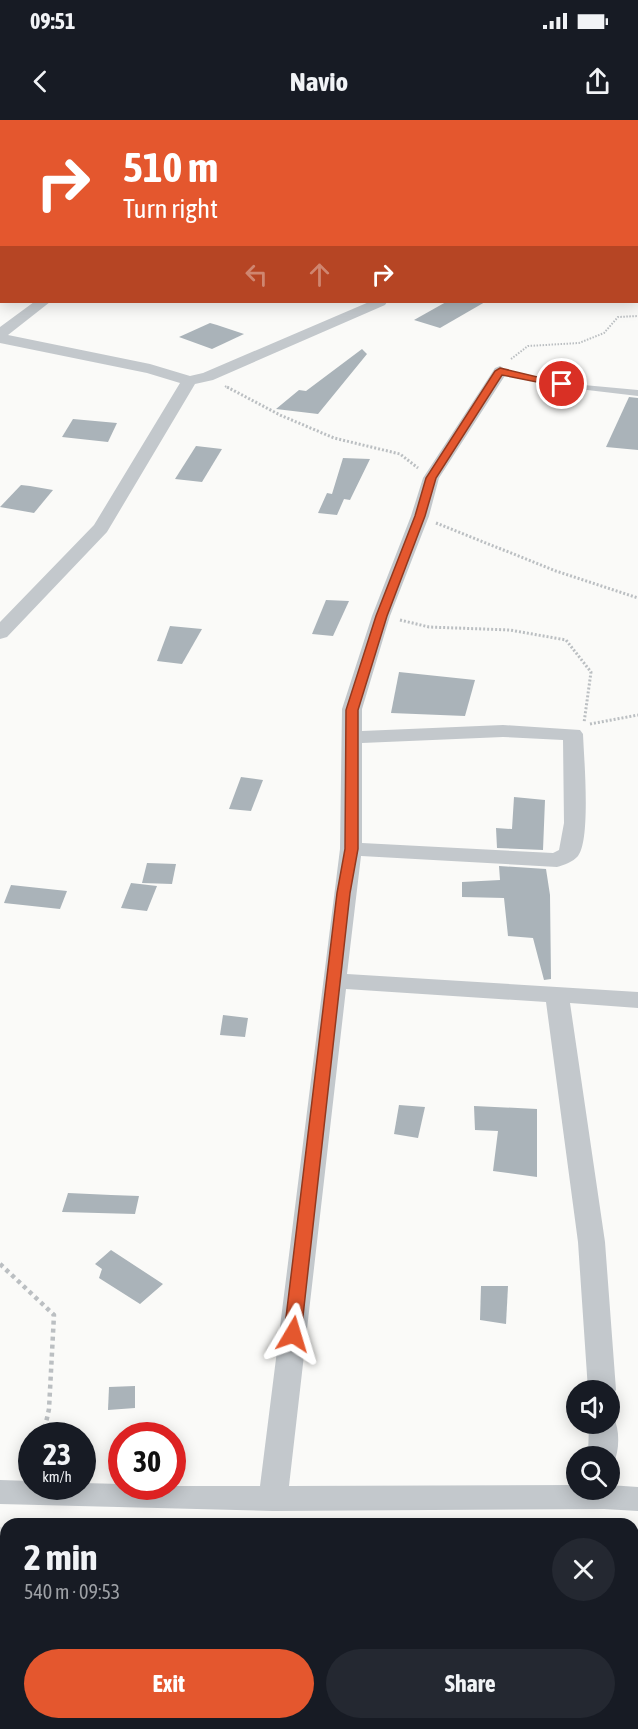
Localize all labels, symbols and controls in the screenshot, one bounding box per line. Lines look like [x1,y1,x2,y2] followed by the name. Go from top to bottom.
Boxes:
[30,8,75,34] text: 09:51
[24,65,57,98] icon: back
[581,65,614,98] icon: share
[290,66,348,97] text: Navio
[123,143,218,191] text: 510 m
[24,144,102,222] icon: right
[123,193,218,224] text: Turn right
[240,258,273,291] icon: left
[303,258,336,291] icon: ahead
[366,258,399,291] icon: right
[536,358,587,409] pin
[545,367,578,400] icon: arrive
[261,1302,325,1366] position arrow
[566,1380,620,1500] map controls
[566,1380,620,1434] button: sound
[108,1422,186,1500] speed limit sign: 30
[43,1437,71,1471] text: 23
[566,1446,620,1500] button: search
[42,1468,72,1485] text: km/h
[24,1536,98,1578] text: 2 min
[552,1538,615,1601] button: close
[24,1580,120,1603] text: 540 m · 09:53
[24,1649,314,1718] button: Exit
[326,1649,615,1718] button: Share

